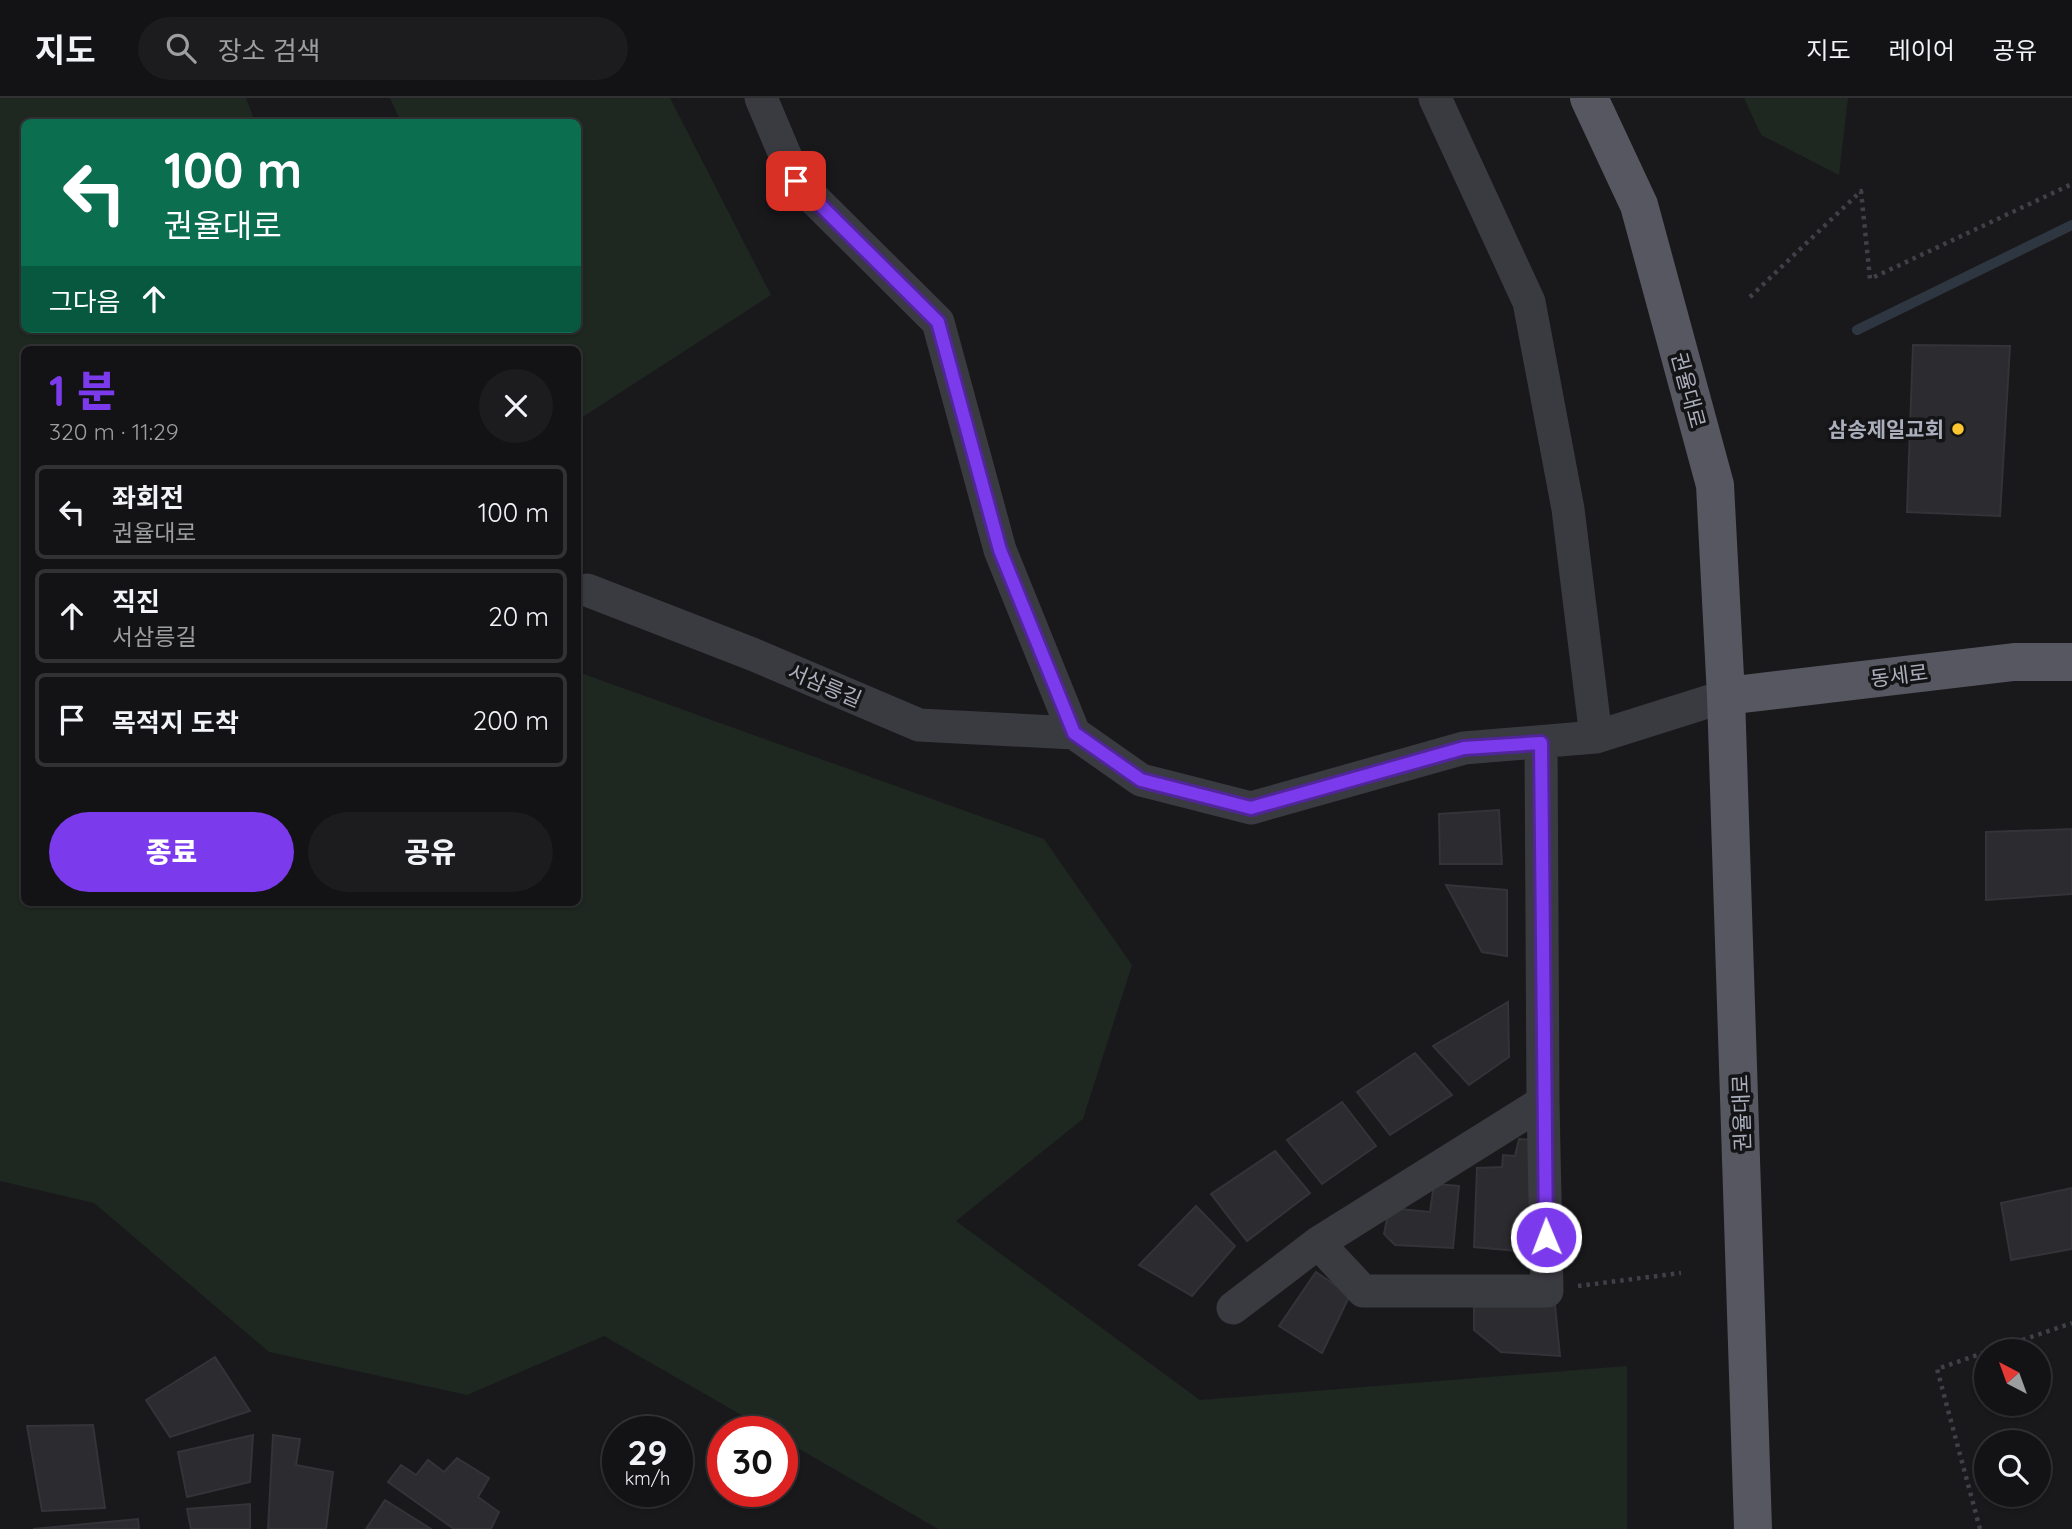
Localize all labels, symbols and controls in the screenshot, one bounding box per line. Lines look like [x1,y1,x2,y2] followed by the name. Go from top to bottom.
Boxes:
[138,17,628,80] search box
[35,29,96,70] text: 지도
[162,29,200,67] icon: search
[218,34,321,67] text: 장소 검색
[1806,35,1851,65] text: 지도
[1889,35,1955,65] text: 레이어
[1993,35,2037,65] text: 공유
[164,139,302,200] text: 100 m
[49,147,140,238] icon: left
[766,151,826,211] pin
[777,162,815,200] icon: arrive
[164,205,282,245] text: 권율대로
[135,280,173,318] icon: ahead
[49,285,121,318] text: 그다음
[1666,349,1712,431] street label: 권율대로
[49,364,116,417] text: 1 분
[479,369,553,443] button: close
[1828,416,1944,442] place label: 삼송제일교회
[49,417,179,446] text: 320 m · 11:29
[1950,421,1966,437] marker: 삼송제일교회
[112,481,184,514] text: 좌회전
[53,493,91,531] icon: left
[478,496,549,529] text: 100 m
[112,518,197,547] text: 권율대로
[112,585,160,618] text: 직진
[53,597,91,635] icon: ahead
[488,600,549,633] text: 20 m
[112,622,197,651] text: 서삼릉길
[784,658,866,712] street label: 서삼릉길
[1869,659,1929,691] street label: 동세로
[53,701,91,739] icon: arrive
[473,704,549,737] text: 200 m
[112,706,239,739] text: 목적지 도착
[49,812,294,892] button: 종료
[308,812,553,892] button: 공유
[1727,1074,1755,1152] street label: 권율대로
[1509,1200,1583,1274] position arrow
[1974,1339,2051,1416] north arrow
[1974,1339,2051,1507] map controls
[707,1416,798,1507] speed limit sign: 30
[628,1430,667,1474] text: 29
[1974,1430,2051,1507] button: search
[625,1467,670,1490] text: km/h

